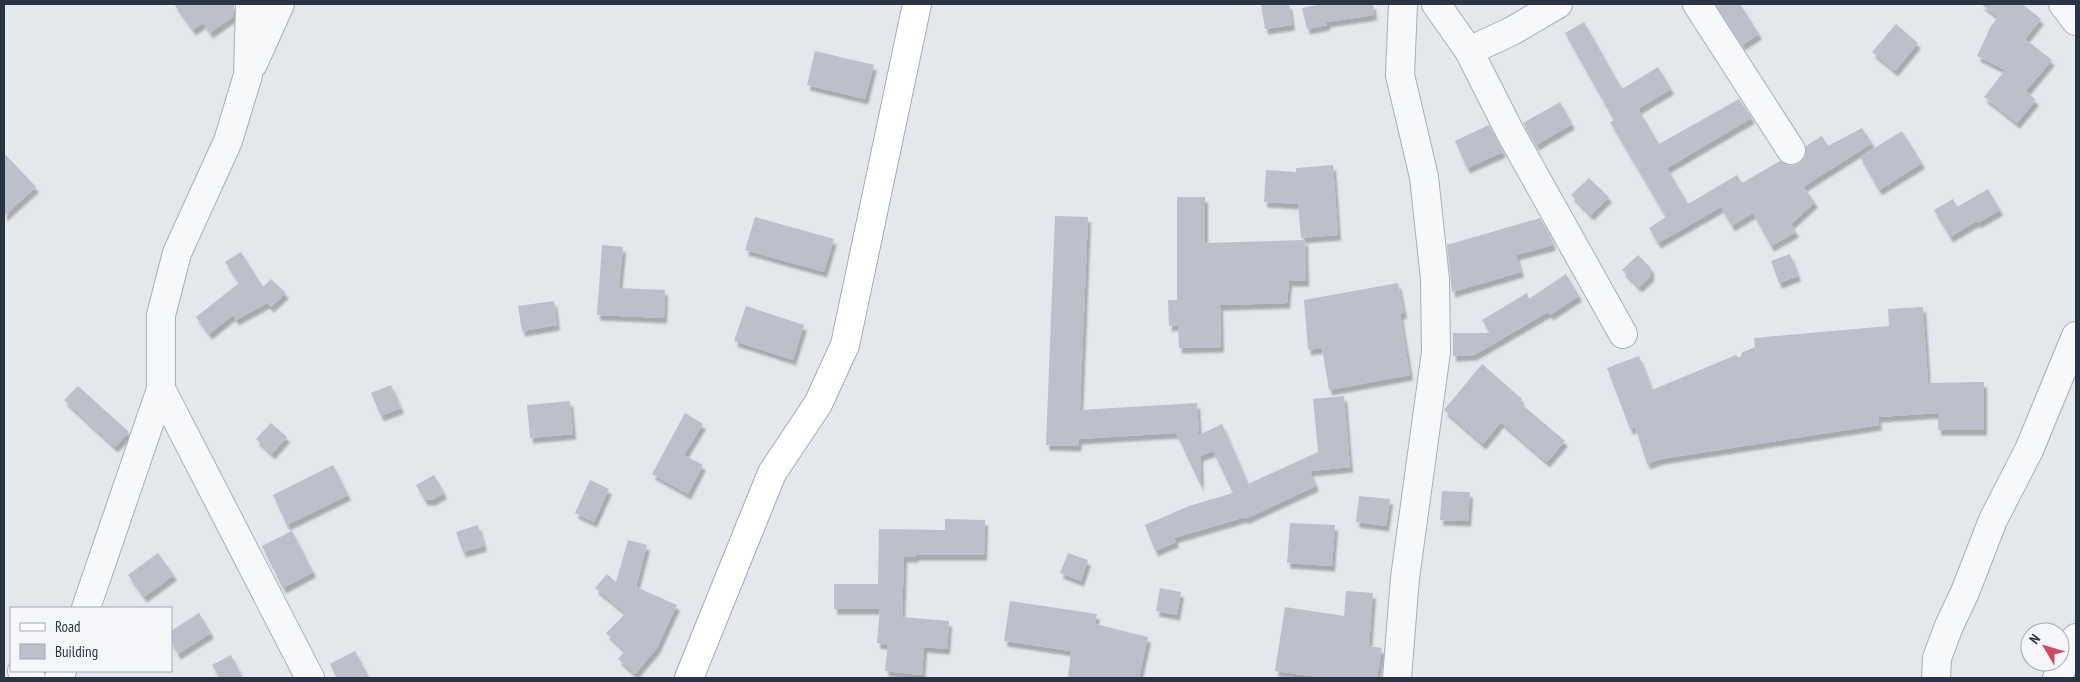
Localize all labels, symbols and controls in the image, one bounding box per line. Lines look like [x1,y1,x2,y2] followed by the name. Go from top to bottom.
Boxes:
[10,607,172,672] legend
[55,617,81,636] text: Road
[2020,622,2070,672] north arrow
[2025,630,2044,648] text: N
[55,642,98,661] text: Building

